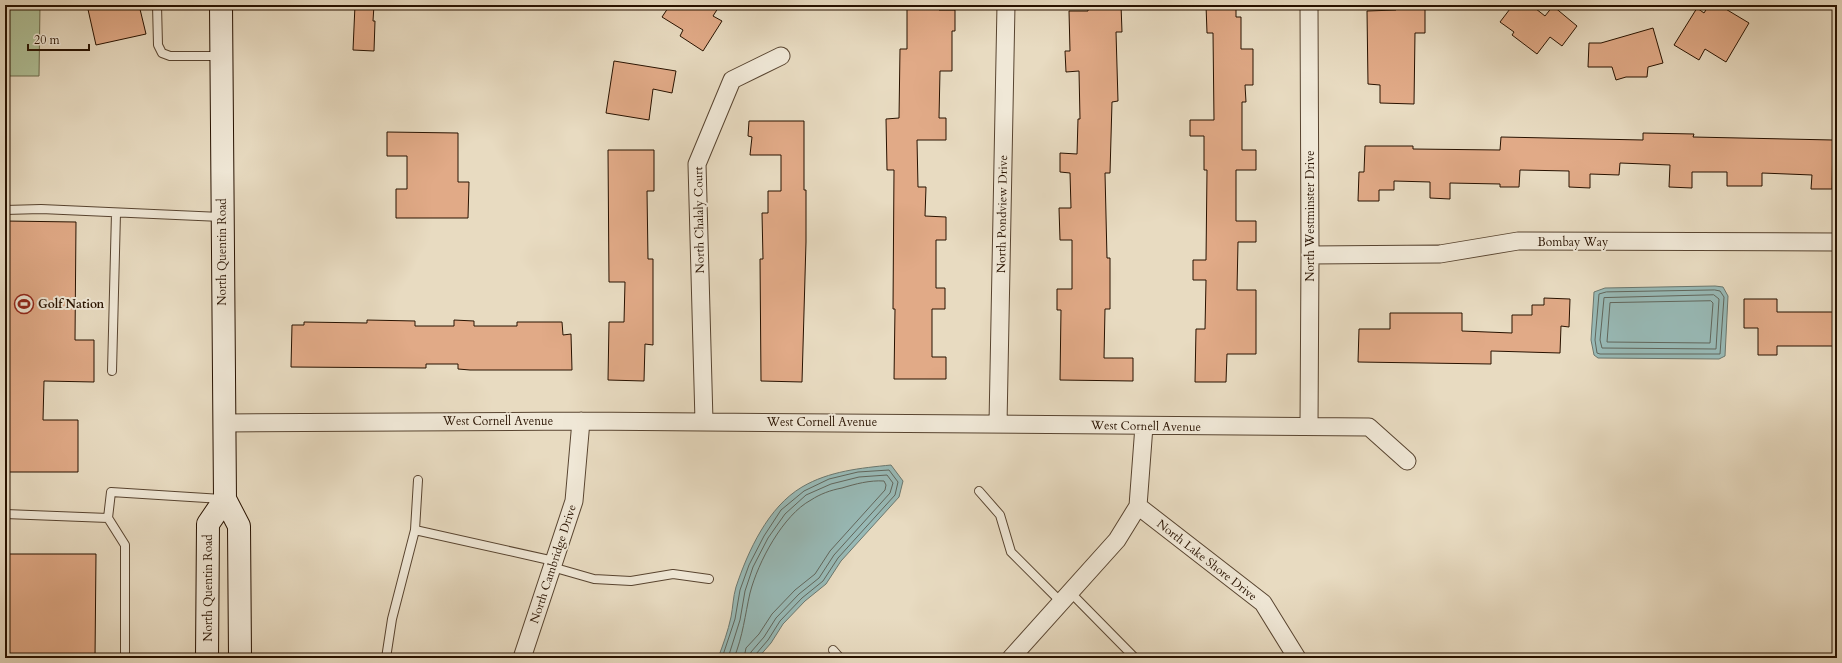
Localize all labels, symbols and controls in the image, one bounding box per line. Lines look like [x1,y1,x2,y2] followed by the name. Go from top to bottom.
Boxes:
[28,26,89,52] scale bar
[34,32,61,48] text: 20 m
[1302,150,1318,282] street label: North Westminster Drive
[993,155,1011,273] street label: North Pondview Drive
[690,166,708,274] street label: North Chalaly Court
[214,198,230,306] street label: North Quentin Road
[1538,234,1609,250] street label: Bombay Way
[13,293,35,315] sports icon: Golf Nation
[38,296,104,312] place label: Golf Nation
[442,413,553,429] street label: West Cornell Avenue
[766,414,877,430] street label: West Cornell Avenue
[1090,417,1201,435] street label: West Cornell Avenue
[526,502,580,626] street label: North Cambridge Drive
[1153,516,1261,604] street label: North Lake Shore Drive
[200,534,216,642] street label: North Quentin Road

